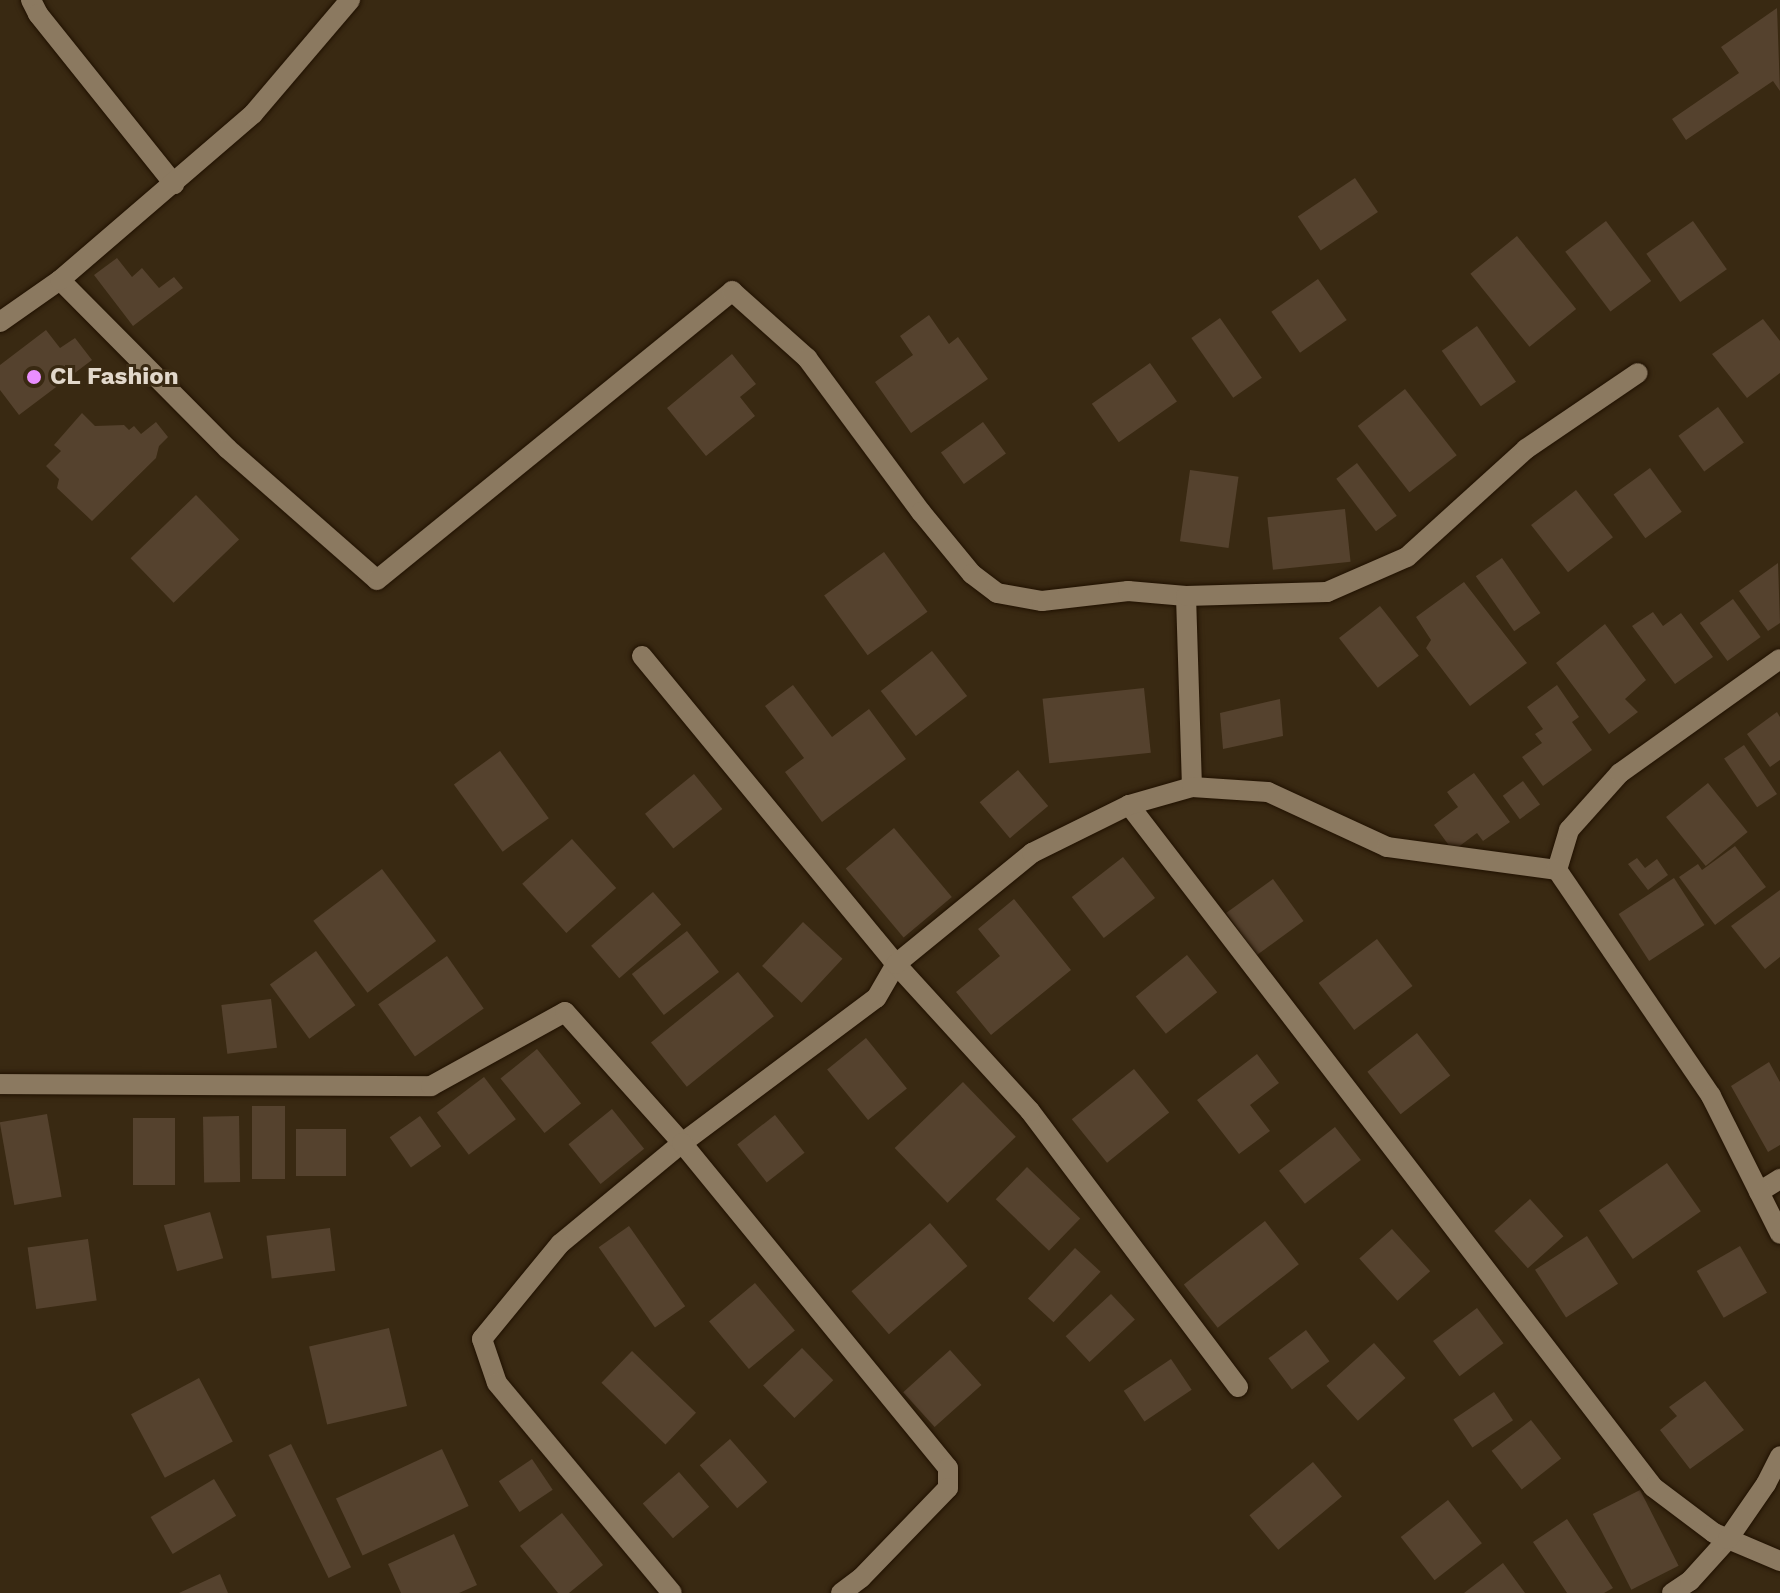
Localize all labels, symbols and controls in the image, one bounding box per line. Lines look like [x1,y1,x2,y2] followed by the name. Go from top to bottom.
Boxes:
[50,363,179,391] place label: CL Fashion
[25,368,43,386] marker: CL Fashion

